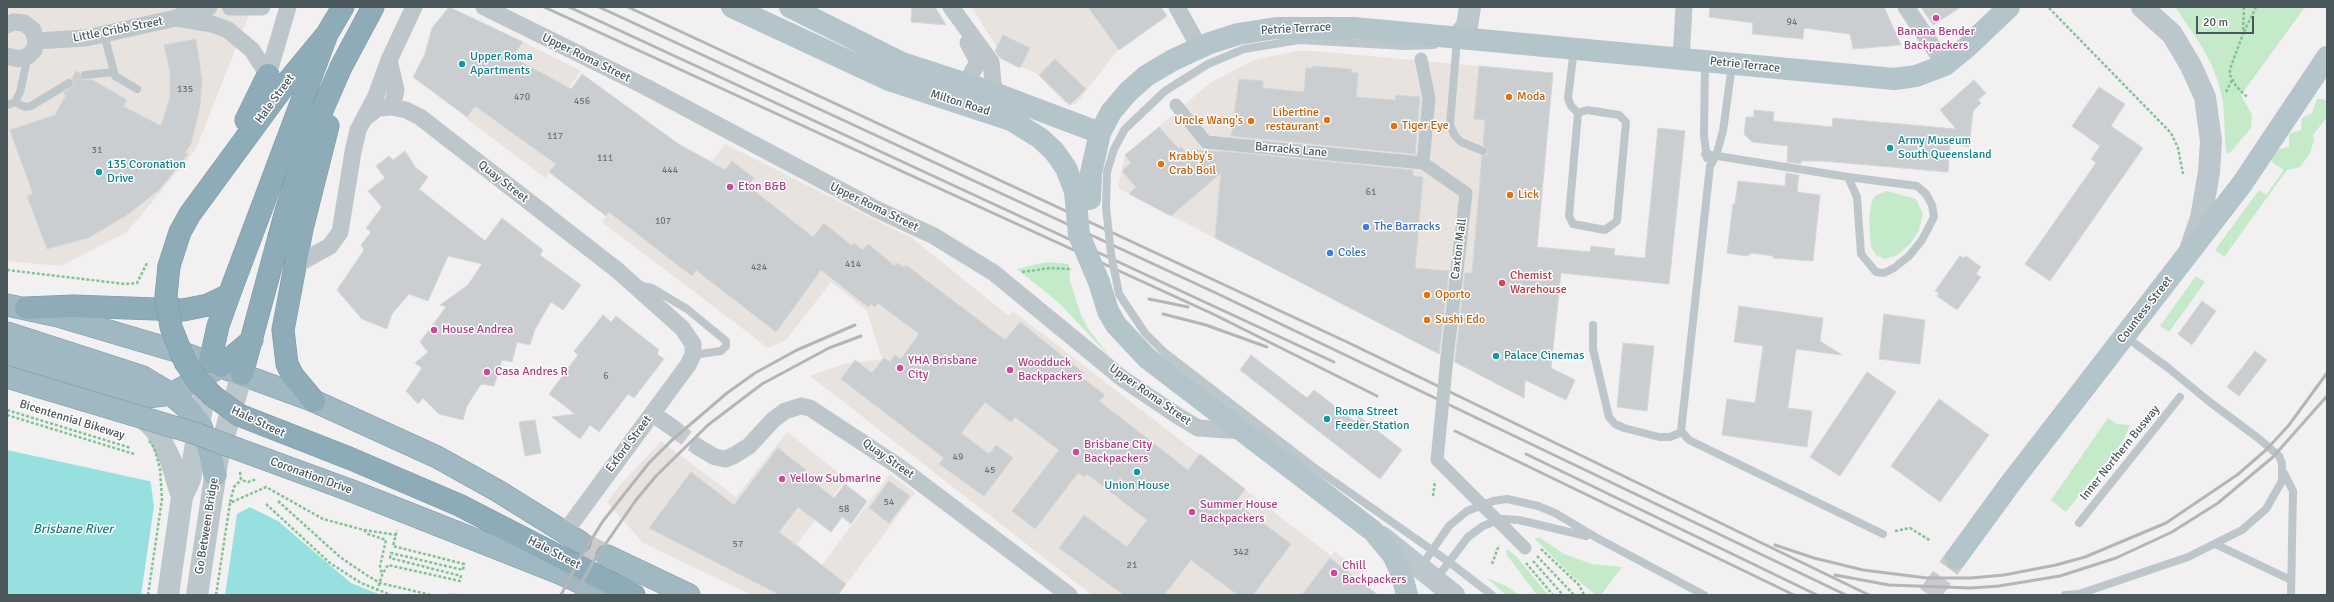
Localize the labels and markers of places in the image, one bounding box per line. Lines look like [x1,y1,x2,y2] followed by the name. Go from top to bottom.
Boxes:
[1931,13,1941,23] marker: Banana Bender Backpackers
[1897,25,1975,53] place label: Banana Bender Backpackers
[470,50,533,78] place label: Upper Roma Apartments
[457,59,467,69] marker: Upper Roma Apartments
[1517,90,1545,104] place label: Moda
[1504,92,1514,102] marker: Moda
[1266,106,1319,134] place label: Libertine restaurant
[1174,114,1243,128] place label: Uncle Wang's
[1322,115,1332,125] marker: Libertine restaurant
[1246,116,1256,126] marker: Uncle Wang's
[1402,119,1449,133] place label: Tiger Eye
[1389,121,1399,131] marker: Tiger Eye
[1898,134,1992,162] place label: Army Museum South Queensland
[1885,143,1895,153] marker: Army Museum South Queensland
[1169,150,1216,178] place label: Krabby's Crab Boil
[107,158,186,186] place label: 135 Coronation Drive
[1156,159,1166,169] marker: Krabby's Crab Boil
[94,167,104,177] marker: 135 Coronation Drive
[738,180,786,194] place label: Eton B&B
[725,182,735,192] marker: Eton B&B
[1518,188,1539,202] place label: Lick
[1505,190,1515,200] marker: Lick
[1374,220,1440,234] place label: The Barracks
[1361,222,1371,232] marker: The Barracks
[1338,246,1366,260] place label: Coles
[1325,248,1335,258] marker: Coles
[1510,269,1567,297] place label: Chemist Warehouse
[1497,278,1507,288] marker: Chemist Warehouse
[1435,288,1470,302] place label: Oporto
[1422,290,1432,300] marker: Oporto
[1435,313,1485,327] place label: Sushi Edo
[1422,315,1432,325] marker: Sushi Edo
[442,323,513,337] place label: House Andrea
[429,325,439,335] marker: House Andrea
[1504,349,1584,363] place label: Palace Cinemas
[1491,351,1501,361] marker: Palace Cinemas
[908,354,977,382] place label: YHA Brisbane City
[1018,356,1082,384] place label: Woodduck Backpackers
[895,363,905,373] marker: YHA Brisbane City
[495,365,568,379] place label: Casa Andres R
[1005,365,1015,375] marker: Woodduck Backpackers
[482,367,492,377] marker: Casa Andres R
[1335,405,1410,433] place label: Roma Street Feeder Station
[1322,414,1332,424] marker: Roma Street Feeder Station
[1084,438,1152,466] place label: Brisbane City Backpackers
[1071,447,1081,457] marker: Brisbane City Backpackers
[1132,467,1142,477] marker: Union House
[790,472,881,486] place label: Yellow Submarine
[777,474,787,484] marker: Yellow Submarine
[1104,479,1170,493] place label: Union House
[1200,498,1278,526] place label: Summer House Backpackers
[1187,507,1197,517] marker: Summer House Backpackers
[1342,559,1406,587] place label: Chill Backpackers
[1329,568,1339,578] marker: Chill Backpackers

